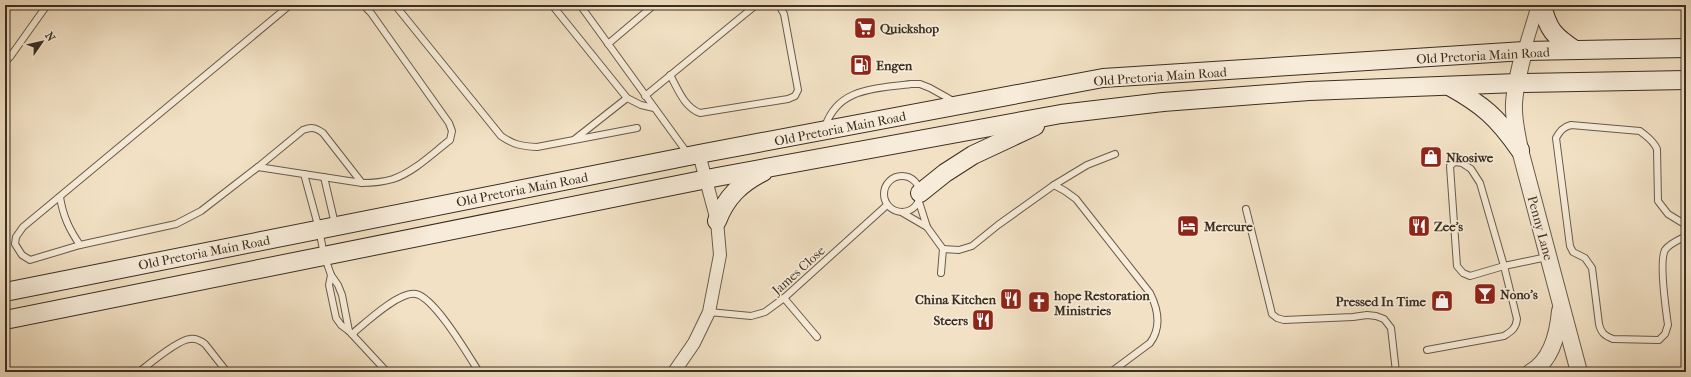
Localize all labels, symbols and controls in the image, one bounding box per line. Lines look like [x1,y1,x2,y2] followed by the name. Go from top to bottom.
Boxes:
[852,15,878,41] supermarket icon: Quickshop
[880,21,939,37] place label: Quickshop
[22,22,62,62] north arrow
[42,30,58,44] text: N
[1416,44,1551,66] street label: Old Pretoria Main Road
[848,52,874,78] fuel station icon: Engen
[876,58,913,74] place label: Engen
[1093,64,1228,89] street label: Old Pretoria Main Road
[773,108,908,149] street label: Old Pretoria Main Road
[1418,144,1444,170] shop icon: Nkosiwe
[1446,150,1494,165] place label: Nkosiwe
[455,169,590,210] street label: Old Pretoria Main Road
[1525,194,1556,263] street label: Penny Lane
[1175,213,1201,239] hotel icon: Mercure
[1406,213,1432,239] restaurant icon: Zee's
[1203,219,1253,234] place label: Mercure
[1434,219,1463,234] place label: Zee's
[137,232,272,273] street label: Old Pretoria Main Road
[768,243,828,299] street label: James Close
[1472,281,1498,307] bar icon: Nono's
[998,286,1024,312] restaurant icon: China Kitchen
[1500,287,1538,302] place label: Nono's
[1053,288,1150,318] place label: hope Restoration Ministries
[1429,288,1455,314] shop icon: Pressed In Time
[1026,289,1052,315] church icon: hope Restoration Ministries
[915,292,996,307] place label: China Kitchen
[1335,294,1427,309] place label: Pressed In Time
[970,307,996,333] restaurant icon: Steers
[933,313,968,328] place label: Steers

